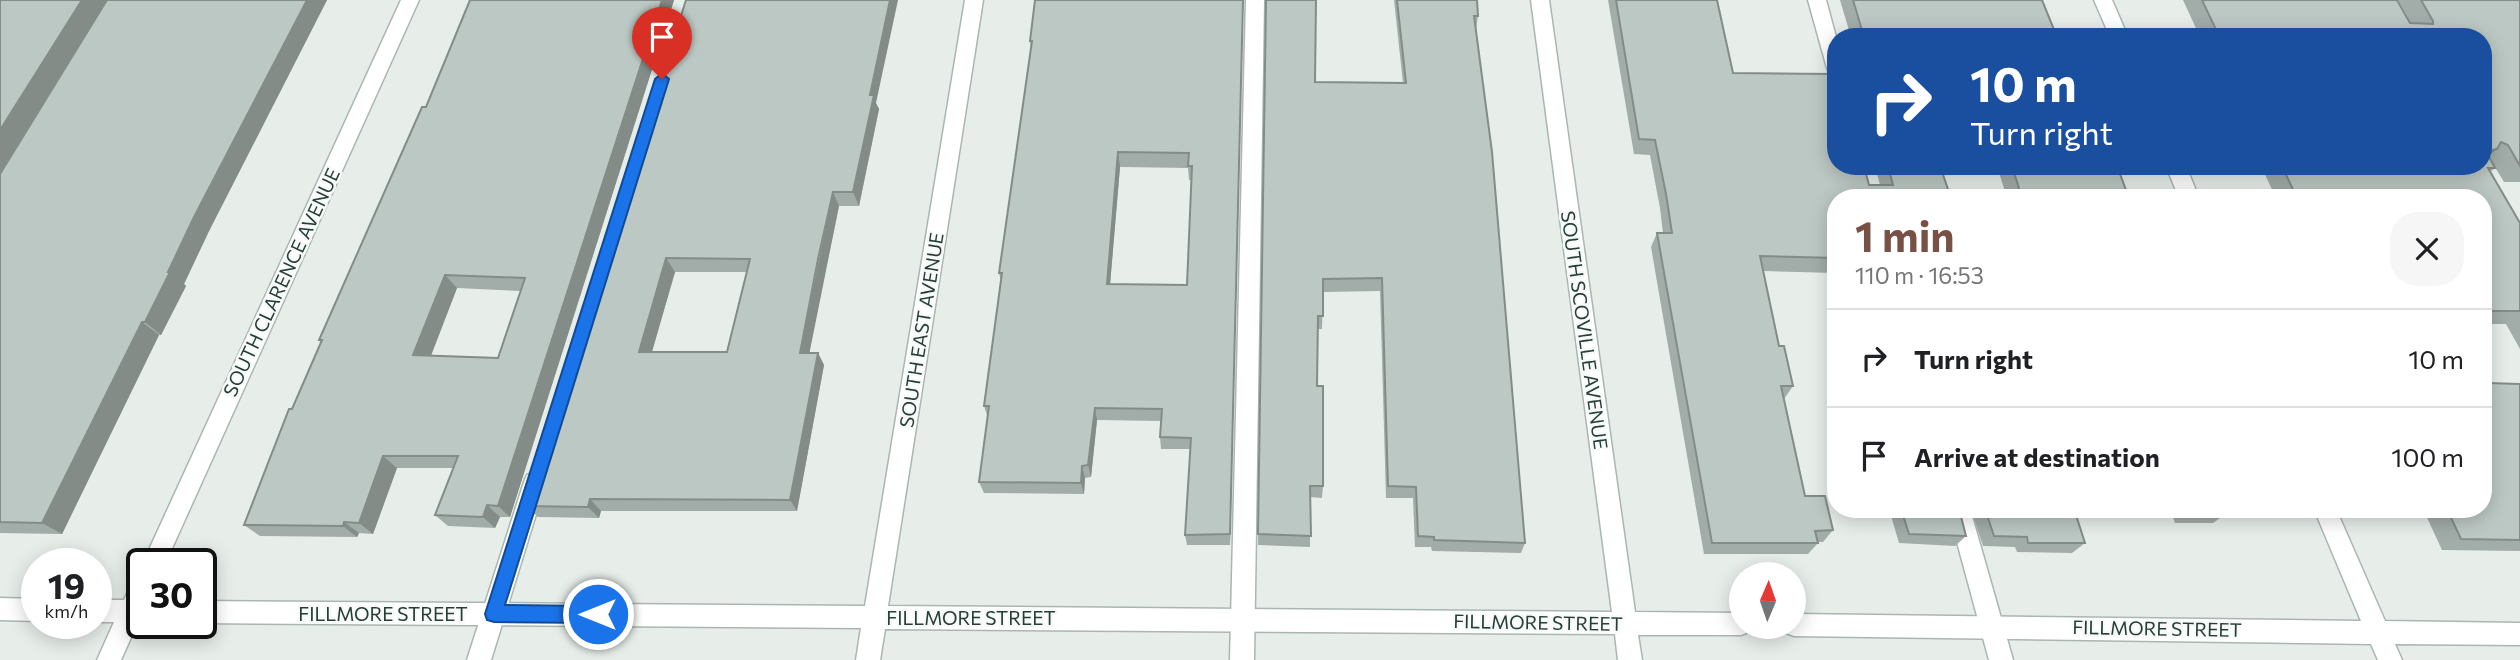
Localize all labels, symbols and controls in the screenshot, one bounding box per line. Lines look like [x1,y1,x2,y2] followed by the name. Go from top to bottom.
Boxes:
[632,7,692,79] pin
[643,18,681,56] icon: arrive
[1970,52,2077,112] text: 10 m
[1855,56,1946,147] icon: right
[1970,112,2113,152] text: Turn right
[218,164,344,400] street label: SOUTH CLARENCE AVENUE
[1557,209,1613,451] street label: SOUTH SCOVILLE AVENUE
[1855,209,1955,261] text: 1 min
[2390,212,2464,286] button: close
[894,231,948,429] street label: SOUTH EAST AVENUE
[1855,261,1984,289] text: 110 m · 16:53
[1855,339,1893,377] icon: right
[1914,343,2033,374] text: Turn right
[2408,343,2464,374] text: 10 m
[1855,437,1893,475] icon: arrive
[1914,441,2160,472] text: Arrive at destination
[2391,441,2464,472] text: 100 m
[126,548,217,639] speed limit sign: 30
[1729,562,1806,639] north arrow
[1729,562,1806,639] map controls
[48,563,85,606] text: 19
[561,577,635,651] position arrow
[45,600,88,622] text: km/h
[298,602,468,625] street label: FILLMORE STREET
[886,606,1056,629] street label: FILLMORE STREET
[1453,609,1623,635] street label: FILLMORE STREET
[2072,615,2242,641] street label: FILLMORE STREET

